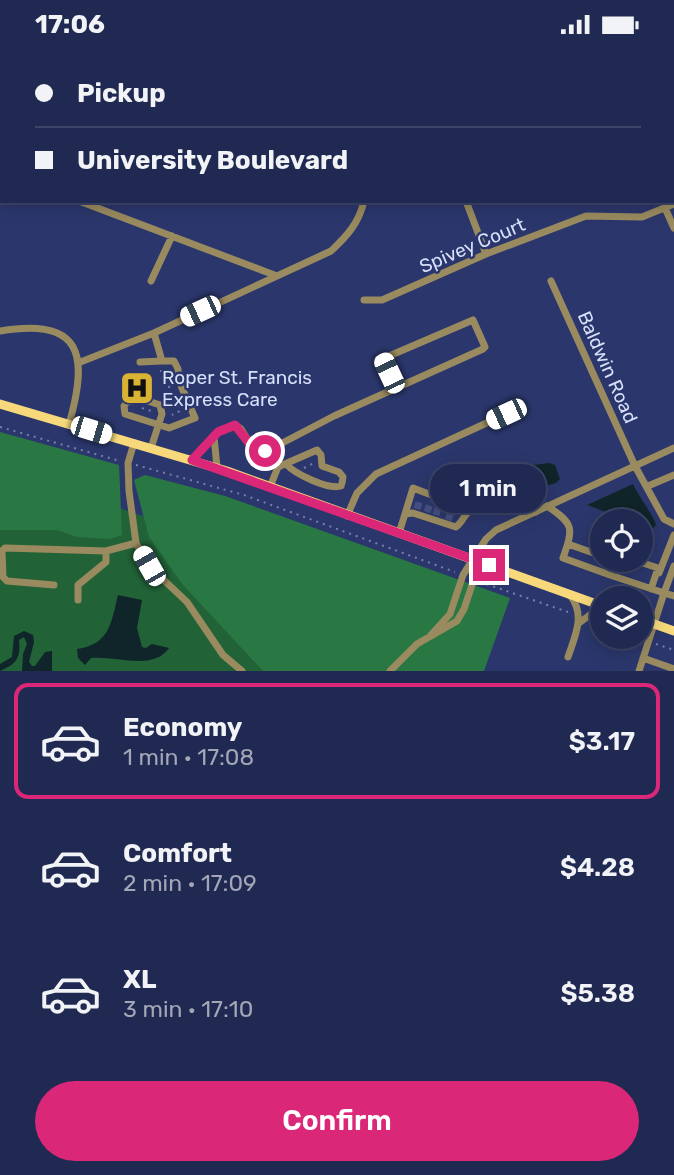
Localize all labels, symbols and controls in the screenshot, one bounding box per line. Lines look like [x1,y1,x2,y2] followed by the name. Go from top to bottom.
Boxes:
[35,9,105,40] text: 17:06
[77,78,166,109] text: Pickup
[77,145,348,176] text: University Boulevard
[416,213,529,278] street label: Spivey Court
[177,293,224,329] car
[573,308,642,427] street label: Baldwin Road
[371,350,408,396] car
[162,366,312,411] place label: Roper St. Francis Express Care
[118,369,156,407] hospital icon: Roper St. Francis Express Care
[483,396,530,432] car
[68,414,115,446] car
[249,435,281,467] route start
[431,463,547,512] callout: 1 min
[459,474,517,502] text: 1 min
[590,509,653,649] map controls
[590,509,653,572] button: locate
[130,543,169,589] car
[473,549,505,581] route end
[590,586,653,649] button: layers
[39,710,102,773] icon: car
[123,712,242,743] text: Economy
[569,726,635,757] text: $3.17
[123,743,254,771] text: 1 min · 17:08
[39,836,102,899] icon: car
[123,838,232,869] text: Comfort
[560,852,635,883] text: $4.28
[123,869,257,897] text: 2 min · 17:09
[39,962,102,1025] icon: car
[123,964,156,995] text: XL
[560,978,635,1009] text: $5.38
[123,995,253,1023] text: 3 min · 17:10
[35,1081,639,1161] button: Confirm

